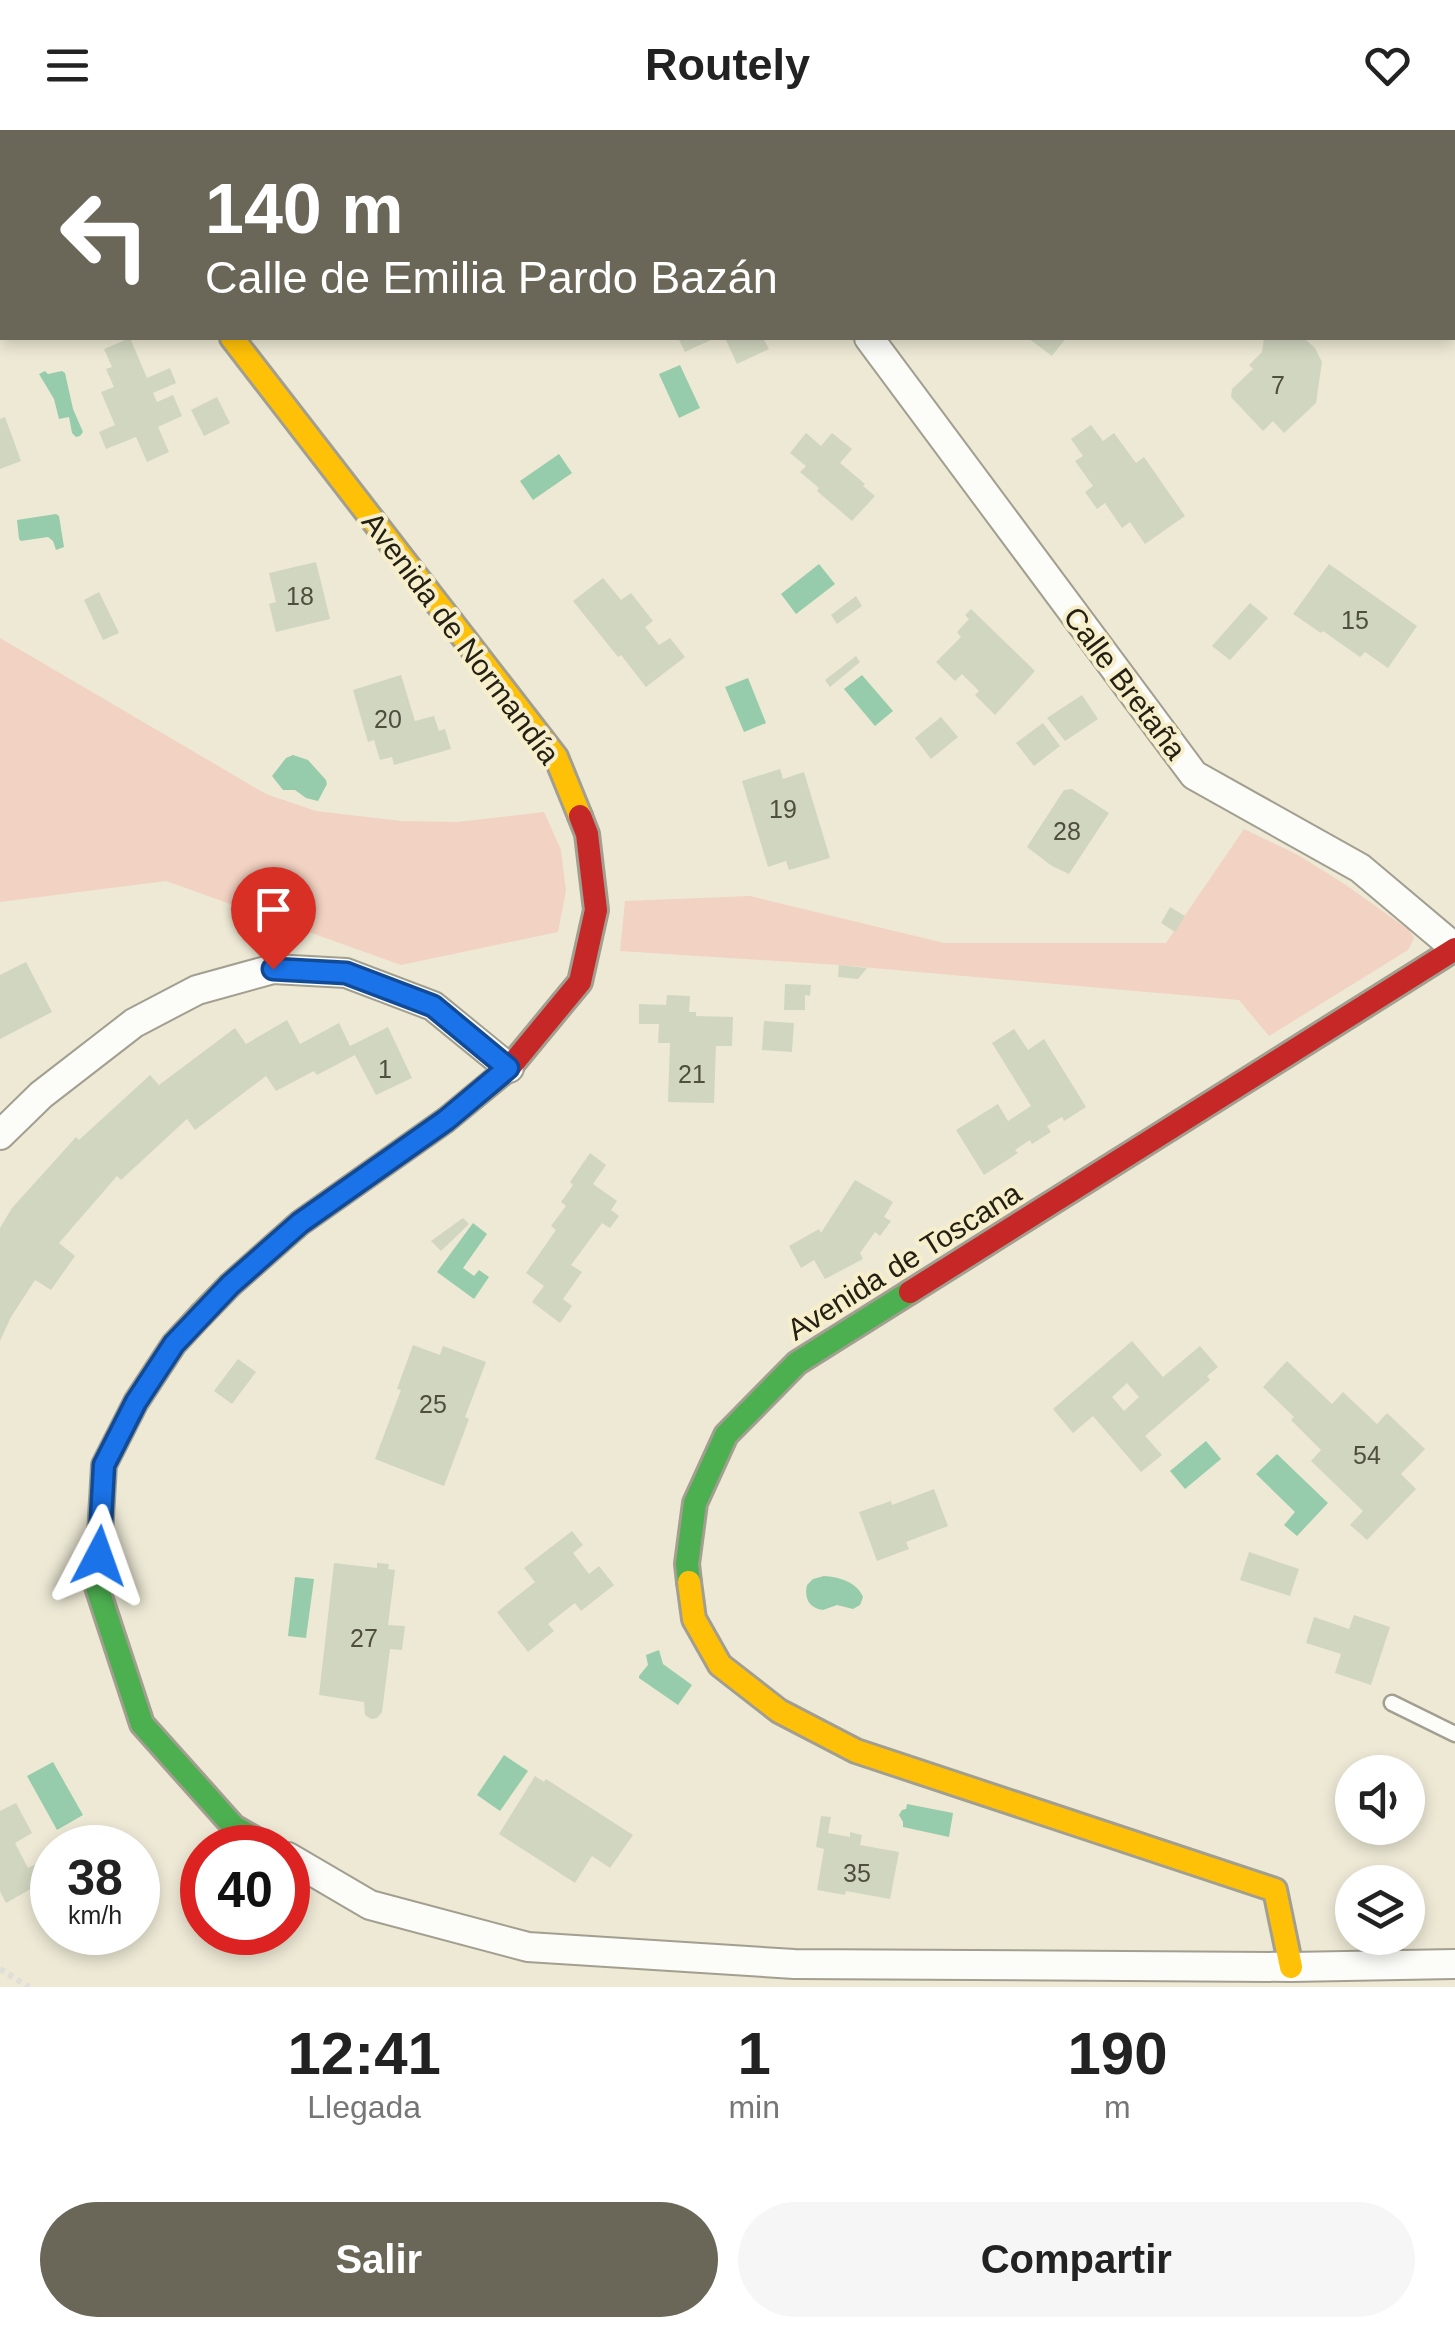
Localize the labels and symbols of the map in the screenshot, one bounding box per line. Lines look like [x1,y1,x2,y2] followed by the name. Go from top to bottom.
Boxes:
[1271,371,1285,399] house number: 7
[356,506,567,770] street label: Avenida de Normandía
[286,582,314,610] house number: 18
[1057,600,1193,766] street label: Calle Bretaña
[1341,606,1369,634] house number: 15
[374,705,402,733] house number: 20
[769,795,797,823] house number: 19
[1053,817,1081,845] house number: 28
[231,867,316,970] pin
[378,1055,392,1083] house number: 1
[678,1060,706,1088] house number: 21
[781,1176,1027,1346] street label: Avenida de Toscana
[419,1390,447,1418] house number: 25
[1353,1441,1381,1469] house number: 54
[47,1504,151,1608] position arrow
[350,1624,378,1652] house number: 27
[180,1825,310,1955] speed limit sign: 40
[843,1859,871,1887] house number: 35

